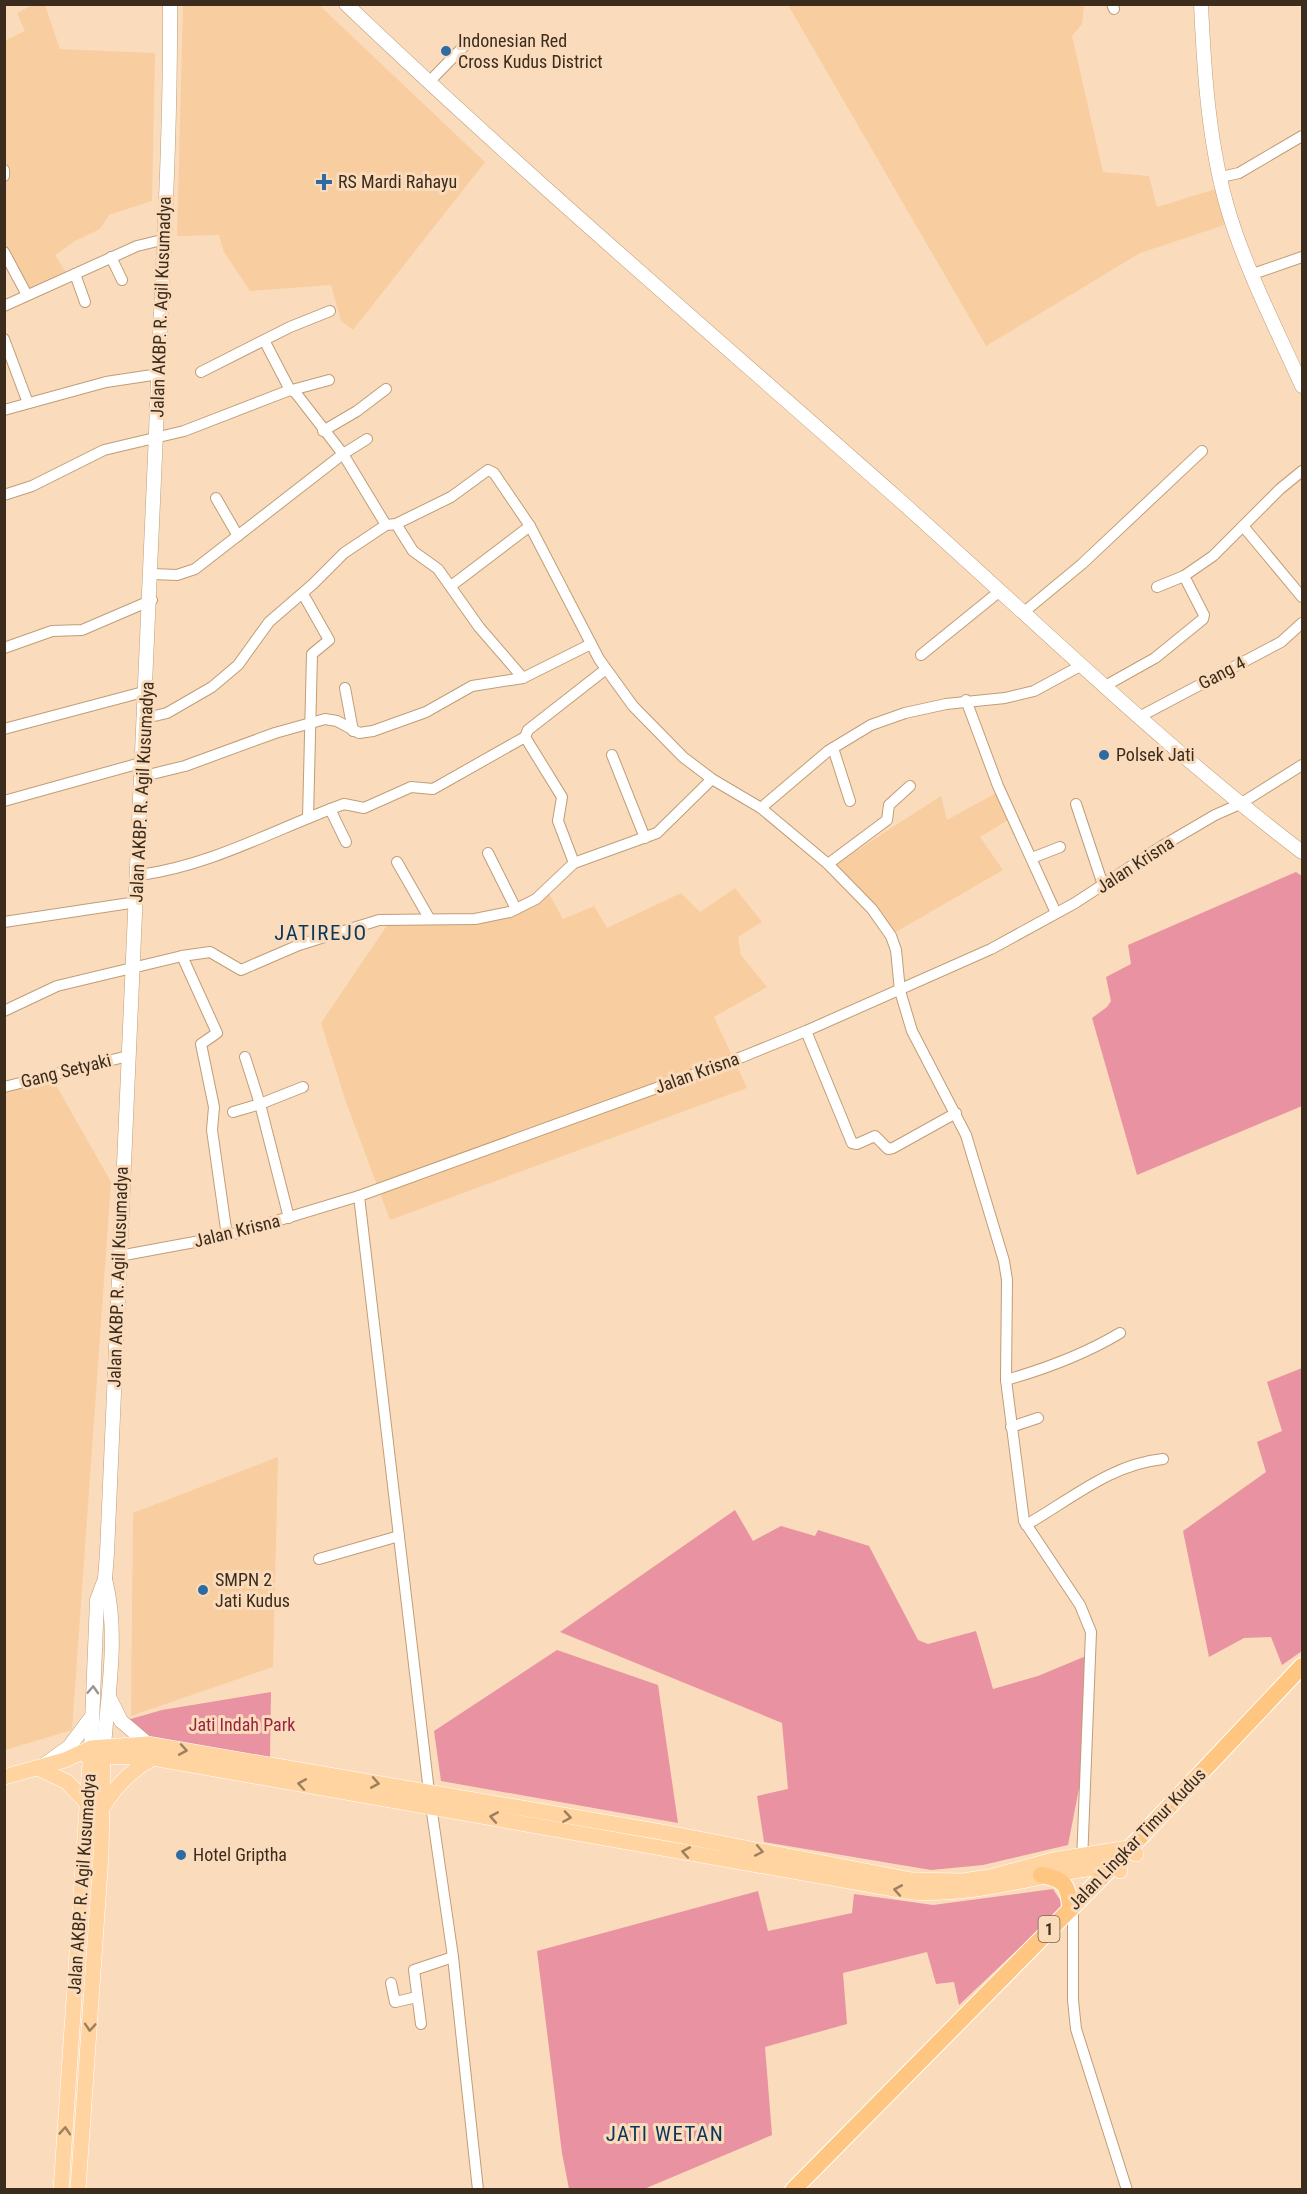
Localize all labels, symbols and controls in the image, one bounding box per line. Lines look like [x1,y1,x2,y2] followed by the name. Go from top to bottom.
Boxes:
[458,30,603,72] place label: Indonesian Red Cross Kudus District
[439,44,453,58] marker: Indonesian Red Cross Kudus District
[338,171,457,192] place label: RS Mardi Rahayu
[315,173,333,191] marker: RS Mardi Rahayu
[146,196,175,418] street label: Jalan AKBP. R. Agil Kusumadya
[1195,652,1249,694] street label: Gang 4
[125,681,158,903] street label: Jalan AKBP. R. Agil Kusumadya
[1116,744,1195,765] place label: Polsek Jati
[1097,748,1111,762] marker: Polsek Jati
[1092,832,1177,897] street label: Jalan Krisna
[274,921,368,945] district label: JATIREJO
[652,1048,742,1097] street label: Jalan Krisna
[19,1049,113,1092] street label: Gang Setyaki
[103,1166,132,1388] street label: Jalan AKBP. R. Agil Kusumadya
[192,1210,282,1251] street label: Jalan Krisna
[215,1569,290,1611] place label: SMPN 2 Jati Kudus
[196,1583,210,1597] marker: SMPN 2 Jati Kudus
[86,1685,99,1694] one-way arrow
[189,1714,295,1735] park label: Jati Indah Park
[177,1743,187,1756] one-way arrow
[1064,1763,1210,1914] street label: Jalan Lingkar Timur Kudus
[63,1773,100,1995] street label: Jalan AKBP. R. Agil Kusumadya
[369,1776,379,1789] one-way arrow
[297,1778,306,1790] one-way arrow
[561,1810,571,1823] one-way arrow
[489,1811,499,1824] one-way arrow
[193,1844,287,1865] place label: Hotel Griptha
[753,1844,763,1857] one-way arrow
[681,1846,690,1858] one-way arrow
[174,1848,188,1862] marker: Hotel Griptha
[894,1884,903,1896] one-way arrow
[1038,1916,1060,1942] road number: 1
[83,2022,96,2031] one-way arrow
[606,2122,724,2146] district label: JATI WETAN
[59,2127,72,2136] one-way arrow

